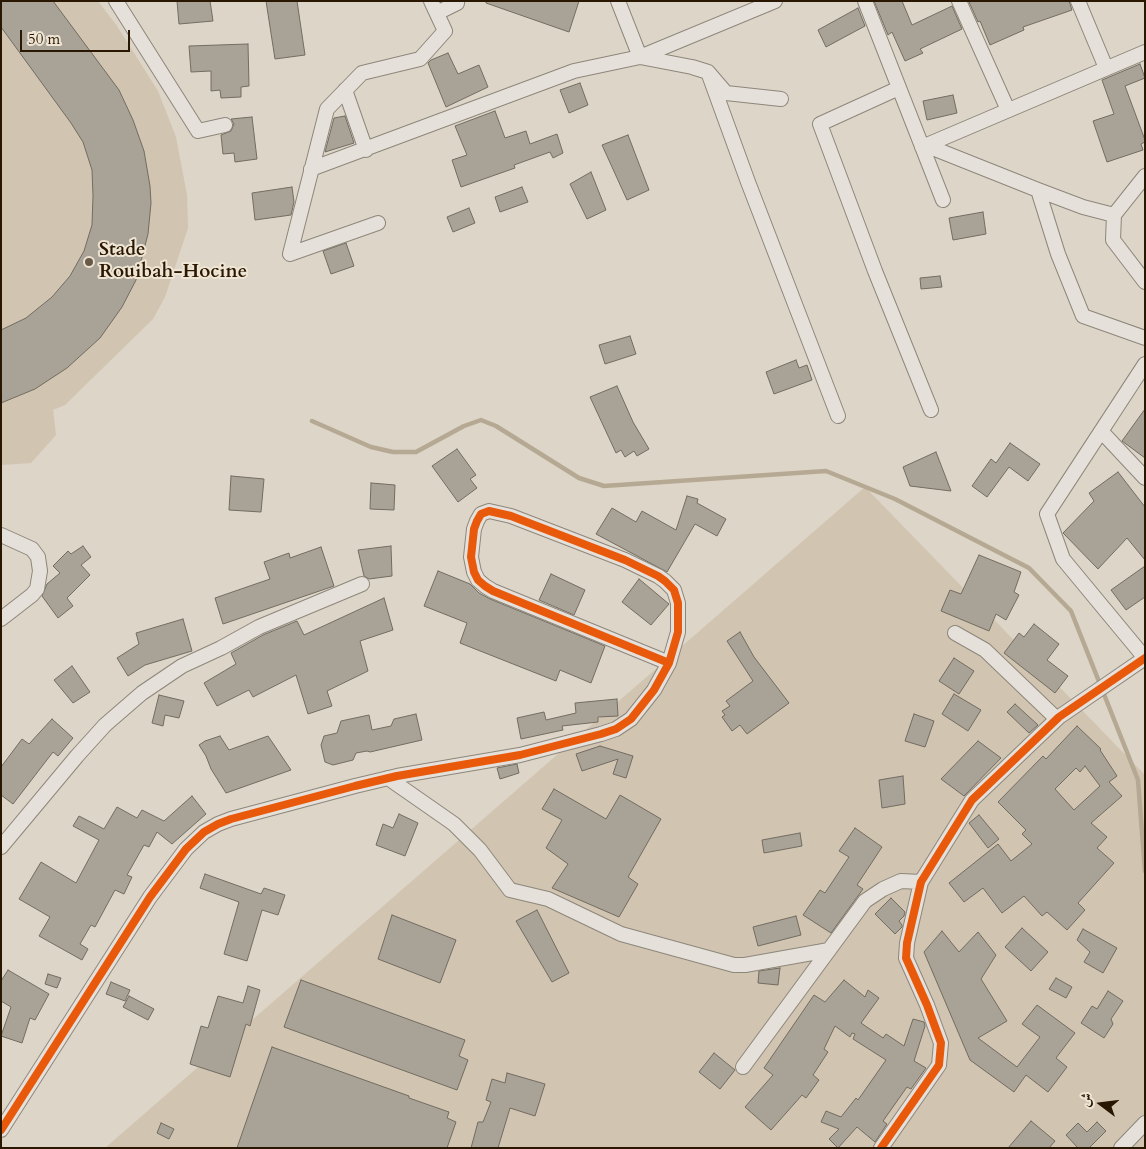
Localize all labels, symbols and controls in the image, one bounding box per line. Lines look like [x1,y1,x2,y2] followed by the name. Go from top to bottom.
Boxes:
[22,20,132,52] scale bar
[28,29,60,49] text: 50 m
[99,240,247,284] place label: Stade Rouibah-Hocine
[83,256,95,268] marker: Stade Rouibah-Hocine
[1076,1079,1126,1129] north arrow
[1075,1091,1097,1109] text: ش

